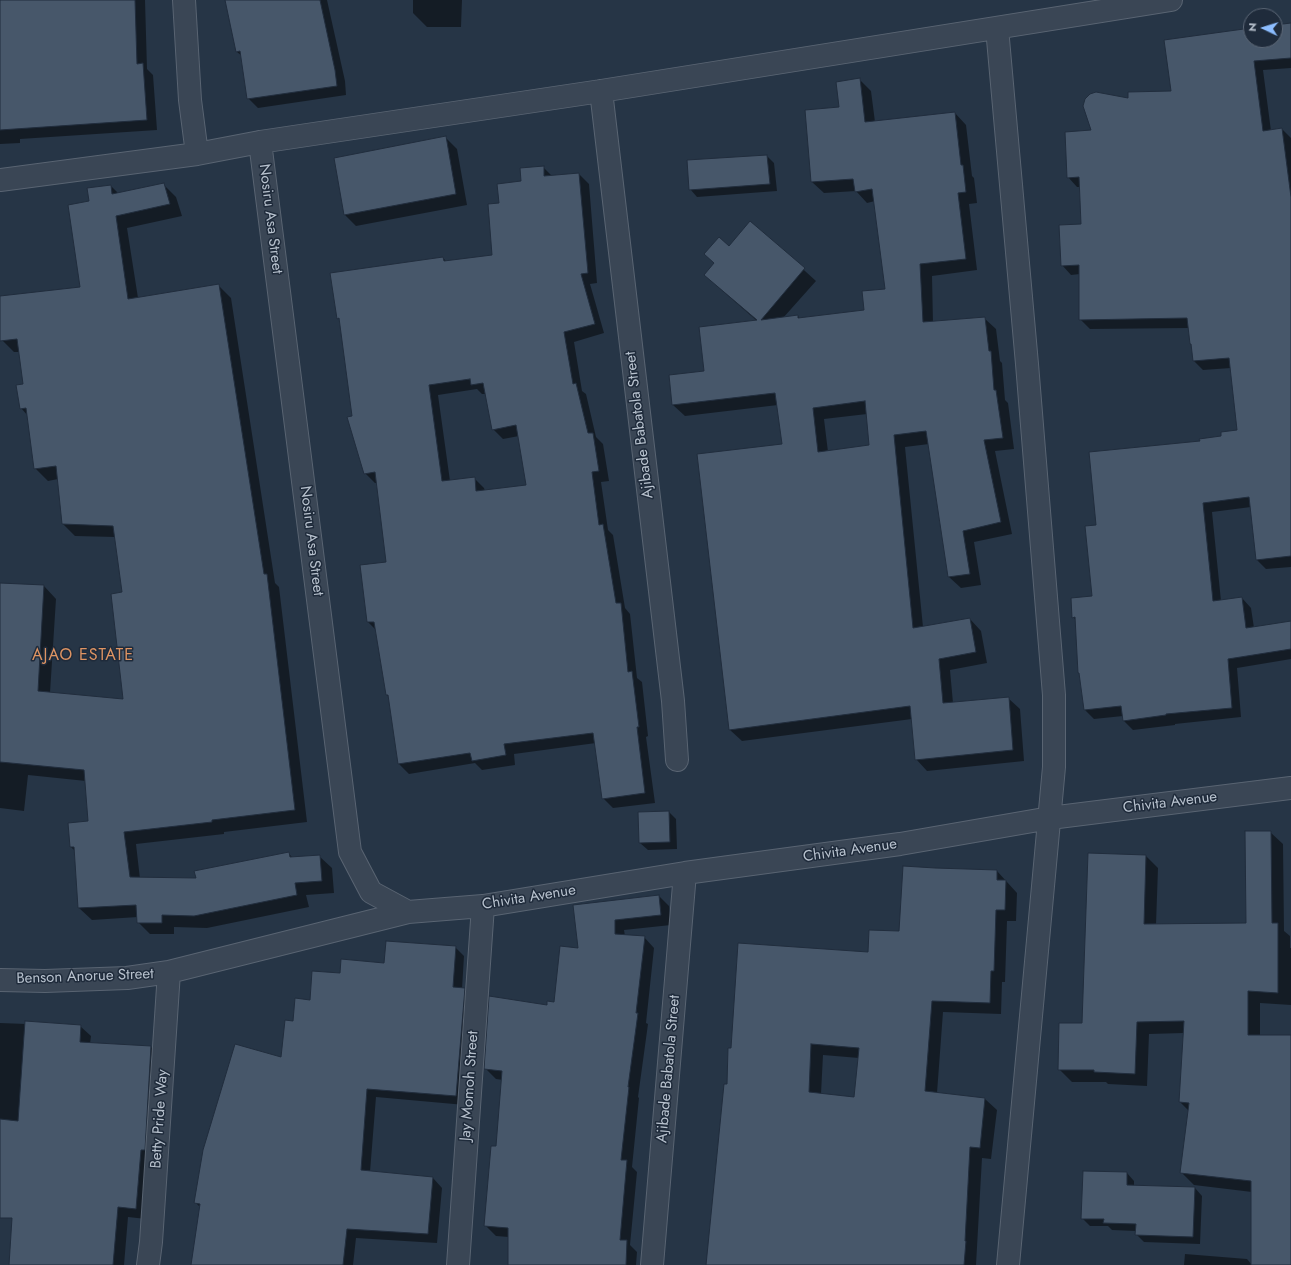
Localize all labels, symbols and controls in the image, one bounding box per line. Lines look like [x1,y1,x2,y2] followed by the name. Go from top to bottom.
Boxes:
[1243,8,1283,48] north arrow
[1244,22,1260,32] text: N
[254,163,286,275] street label: Nosiru Asa Street
[622,350,658,500] street label: Ajibade Babatola Street
[295,485,327,597] street label: Nosiru Asa Street
[32,646,134,666] district label: AJAO ESTATE
[1122,788,1218,818] street label: Chivita Avenue
[802,836,898,866] street label: Chivita Avenue
[481,882,577,914] street label: Chivita Avenue
[16,966,154,988] street label: Benson Anorue Street
[654,994,684,1144] street label: Ajibade Babatola Street
[457,1030,483,1142] street label: Jay Momoh Street
[148,1069,172,1169] street label: Betty Pride Way

